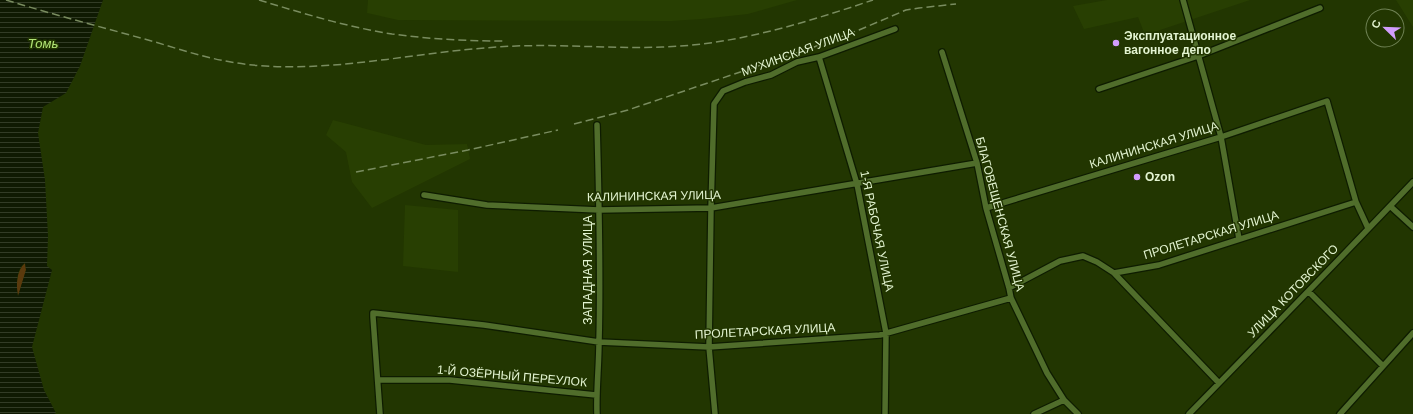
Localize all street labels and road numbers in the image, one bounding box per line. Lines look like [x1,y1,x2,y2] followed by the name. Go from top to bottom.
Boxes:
[740,25,856,79] street label: МУХИНСКАЯ УЛИЦА
[1088,119,1220,171] street label: КАЛИНИНСКАЯ УЛИЦА
[973,135,1027,293] street label: БЛАГОВЕЩЕНСКАЯ УЛИЦА
[857,169,897,293] street label: 1-Я РАБОЧАЯ УЛИЦА
[587,188,721,204] street label: КАЛИНИНСКАЯ УЛИЦА
[1142,208,1280,262] street label: ПРОЛЕТАРСКАЯ УЛИЦА
[581,215,595,325] street label: ЗАПАДНАЯ УЛИЦА
[1245,242,1341,340] street label: УЛИЦА КОТОВСКОГО
[694,320,836,342] street label: ПРОЛЕТАРСКАЯ УЛИЦА
[436,361,588,390] street label: 1-Й ОЗЁРНЫЙ ПЕРЕУЛОК

